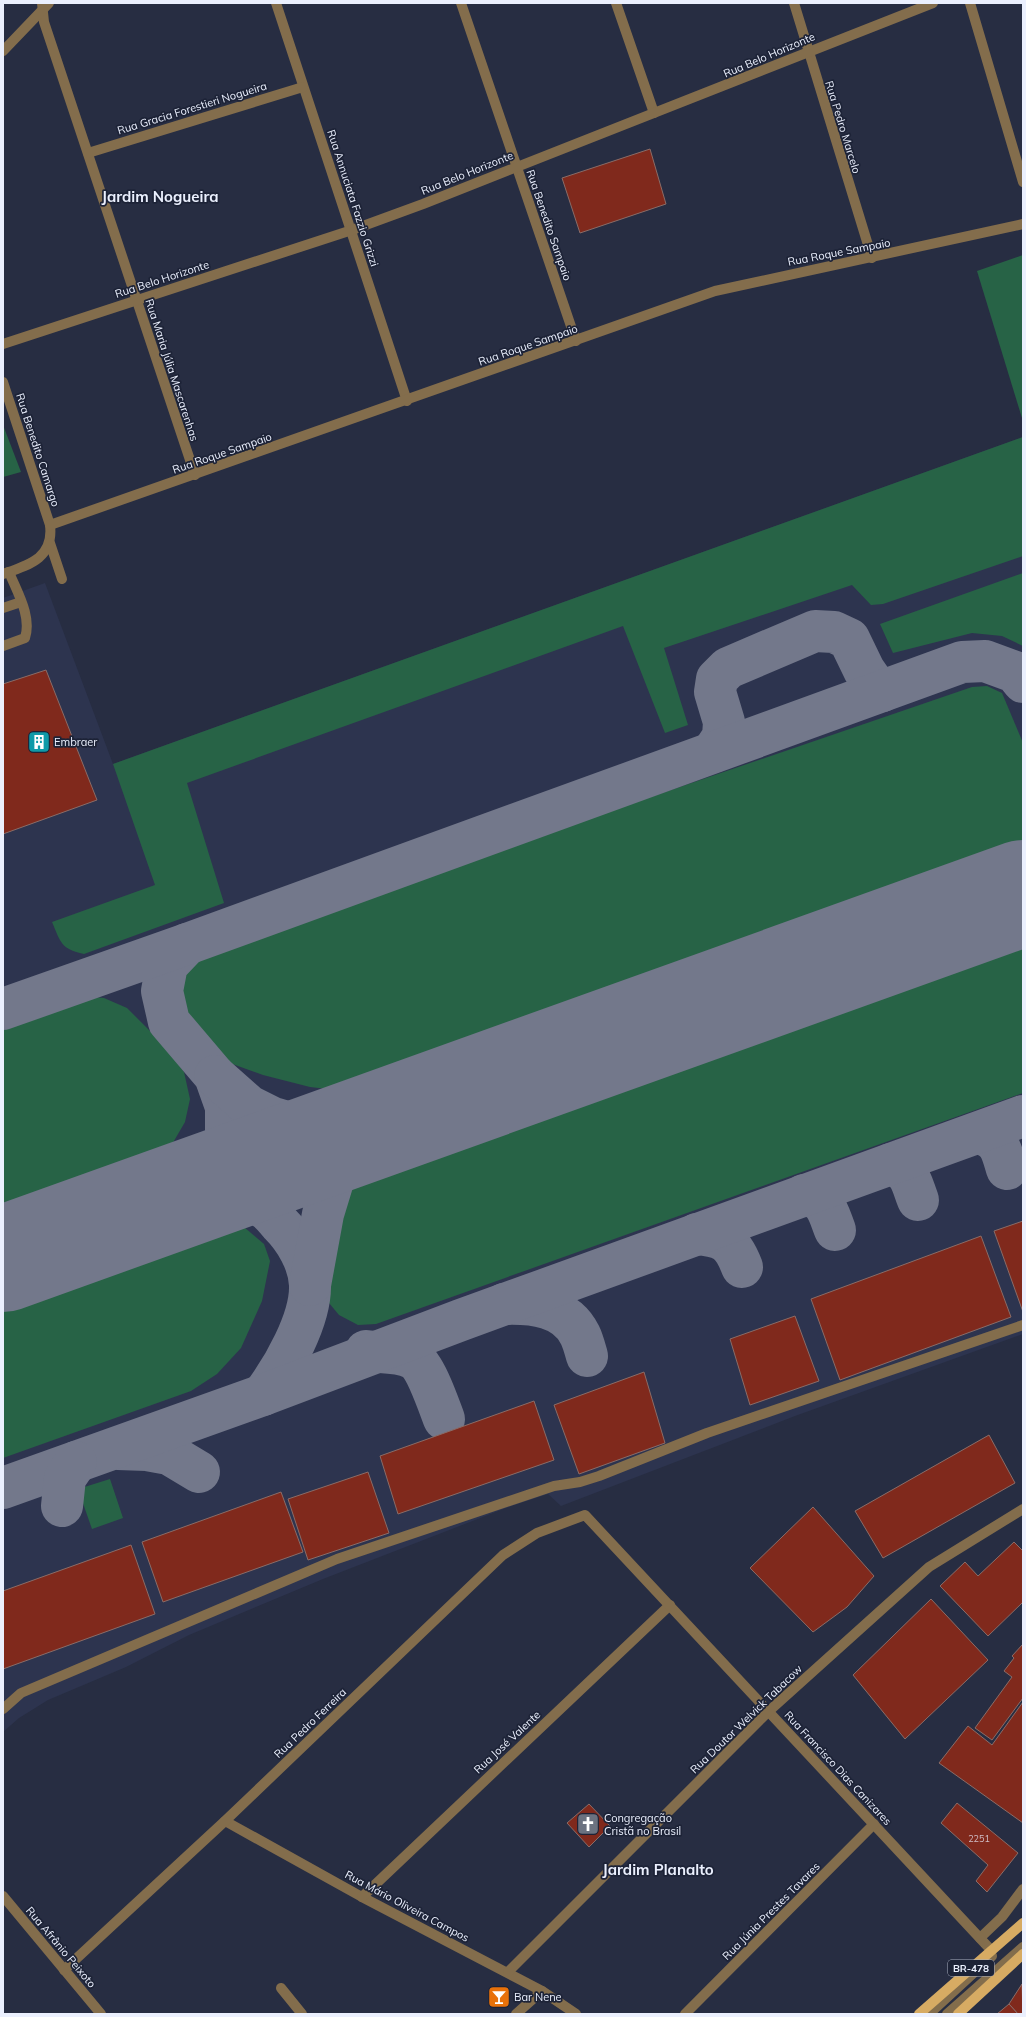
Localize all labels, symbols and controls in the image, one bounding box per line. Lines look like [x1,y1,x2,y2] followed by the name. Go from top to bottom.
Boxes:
[721,29,817,81] street label: Rua Belo Horizonte
[116,79,268,137] street label: Rua Gracia Forestieri Nogueira
[822,79,864,175] street label: Rua Pedro Marcelo
[324,128,382,268] street label: Rua Annuciata Fazzio Grizzi
[419,148,515,198] street label: Rua Belo Horizonte
[523,168,575,282] street label: Rua Benedito Sampaio
[101,187,219,206] district label: Jardim Nogueira
[787,235,891,269] street label: Rua Roque Sampaio
[113,257,211,301] street label: Rua Belo Horizonte
[142,297,202,443] street label: Rua Maria Júlia Mascarenhas
[476,321,580,369] street label: Rua Roque Sampaio
[13,391,63,509] street label: Rua Benedito Camargo
[170,429,274,477] street label: Rua Roque Sampaio
[26,729,52,755] building icon: Embraer
[54,735,97,749] place label: Embraer
[687,1661,805,1776] street label: Rua Doutor Welvick Tabacow
[271,1685,349,1761] street label: Rua Pedro Ferreira
[471,1708,543,1776] street label: Rua José Valente
[781,1708,895,1828] street label: Rua Francisco Dias Canizares
[575,1811,601,1837] church icon: Congregação Cristã no Brasil
[604,1811,681,1838] place label: Congregação Cristã no Brasil
[968,1833,990,1844] house number: 2251
[719,1859,823,1963] street label: Rua Júnia Prestes Tavares
[602,1860,714,1879] district label: Jardim Planalto
[342,1867,472,1945] street label: Rua Mário Oliveira Campos
[23,1904,99,1990] street label: Rua Afrânio Peixoto
[948,1960,994,1976] road number: BR-478
[486,1984,512,2010] bar icon: Bar Nene
[514,1990,562,2004] place label: Bar Nene

